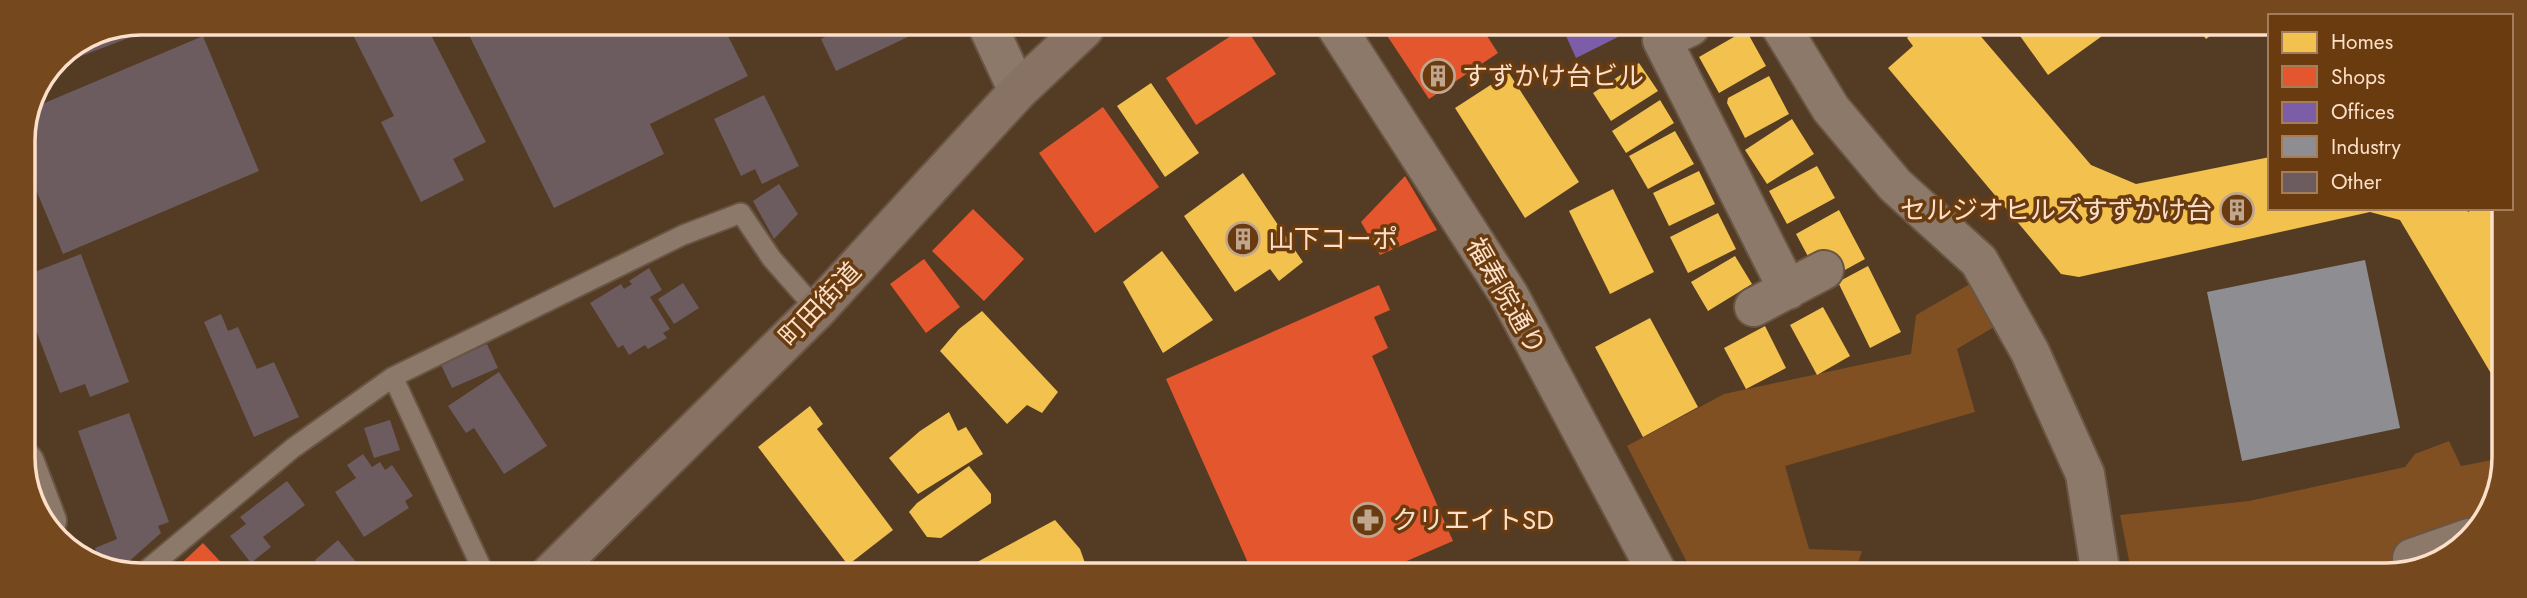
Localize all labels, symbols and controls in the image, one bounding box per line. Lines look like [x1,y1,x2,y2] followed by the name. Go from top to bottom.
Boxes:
[2268,14,2513,210] legend
[2331,27,2393,57] text: Homes
[1419,57,1457,95] building icon: すずかけ台ビル
[1462,57,1644,95] place label: すずかけ台ビル
[2331,62,2385,92] text: Shops
[2331,97,2394,127] text: Offices
[2331,132,2402,162] text: Industry
[2331,167,2382,197] text: Other
[1900,191,2212,229] place label: セルジオヒルズすずかけ台
[2218,191,2256,229] building icon: セルジオヒルズすずかけ台
[1224,220,1262,258] building icon: 山下コーポ
[1268,220,1398,258] place label: 山下コーポ
[1457,230,1555,362] street label: 福寿院通り
[770,253,870,355] street label: 町田街道
[1349,501,1387,539] pharmacy icon: クリエイトSD
[1392,501,1554,539] place label: クリエイトSD

